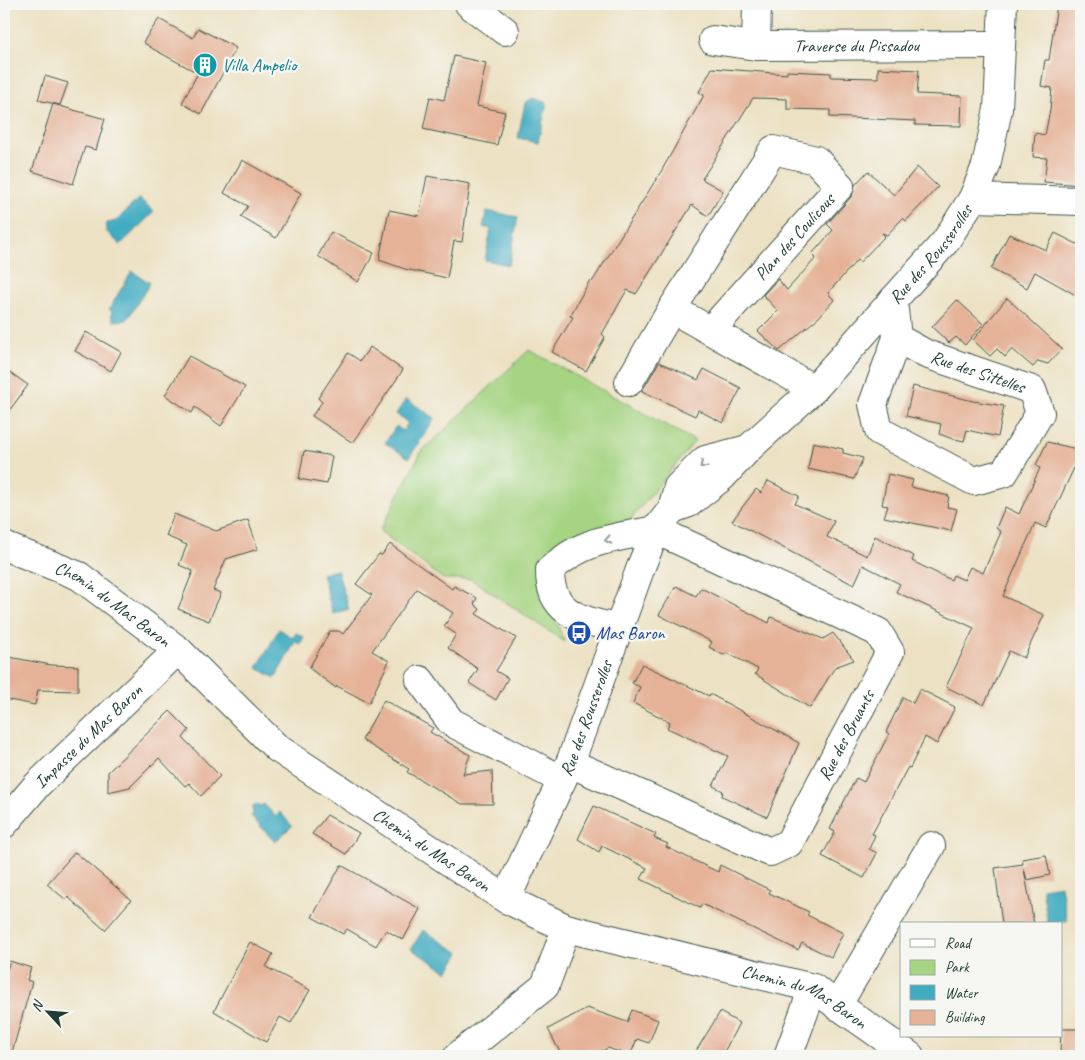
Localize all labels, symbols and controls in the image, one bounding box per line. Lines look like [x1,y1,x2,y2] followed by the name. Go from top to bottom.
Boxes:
[794,34,921,57] street label: Traverse du Pissadou
[192,52,218,78] building icon: Villa Ampelio
[222,54,298,76] place label: Villa Ampelio
[750,187,840,285] street label: Plan des Coulicous
[884,199,978,308] street label: Rue des Rousserolles
[928,345,1029,398] street label: Rue des Sittelles
[699,459,708,468] one-way arrow
[604,534,613,544] one-way arrow
[52,557,176,652] street label: Chemin du Mas Baron
[566,620,592,646] bus stop icon: Mas Baron
[596,622,666,644] place label: Mas Baron
[555,656,618,779] street label: Rue des Rousserolles
[30,679,148,793] street label: Impasse du Mas Baron
[813,684,880,784] street label: Rue des Bruants
[369,803,495,897] street label: Chemin du Mas Baron
[900,922,1062,1038] legend
[945,934,972,953] text: Road
[945,958,970,977] text: Park
[739,960,872,1034] street label: Chemin du Mas Baron
[945,984,979,1003] text: Water
[22,988,72,1038] north arrow
[27,997,47,1014] text: N
[945,1008,985,1027] text: Building

